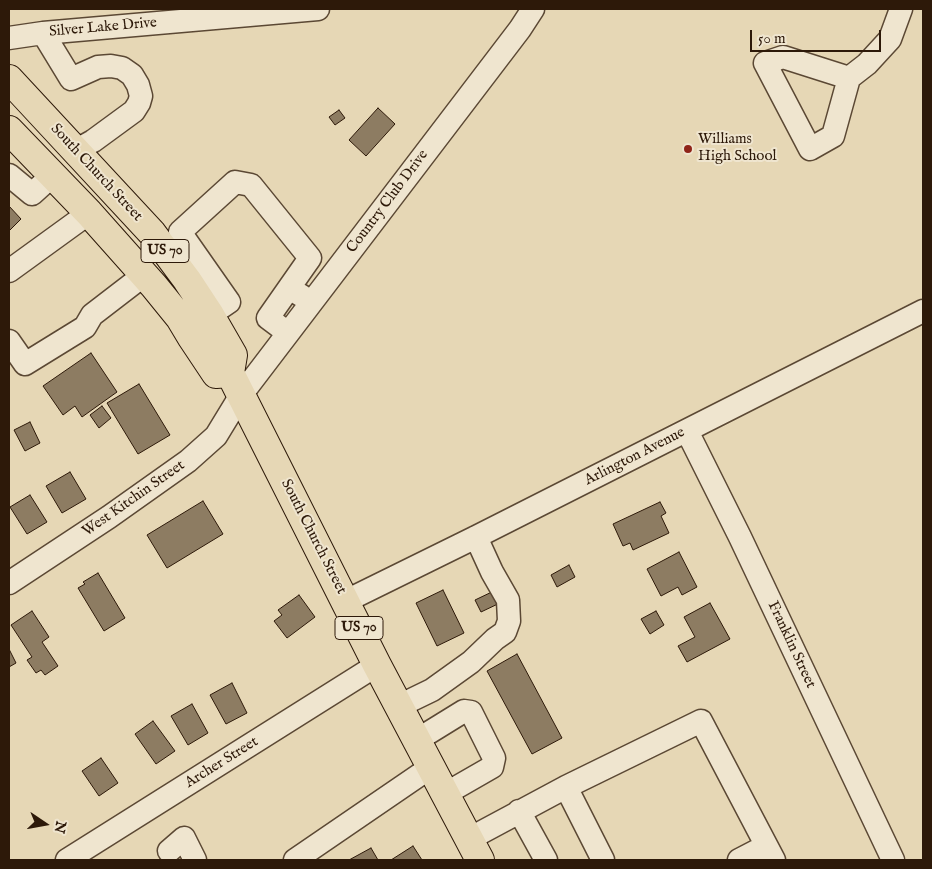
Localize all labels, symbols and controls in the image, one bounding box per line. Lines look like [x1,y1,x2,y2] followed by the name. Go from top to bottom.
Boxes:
[48,14,158,42] street label: Silver Lake Drive
[752,20,883,52] scale bar
[758,29,786,48] text: 50 m
[46,121,146,225] street label: South Church Street
[698,131,777,166] place label: Williams High School
[682,143,694,155] marker: Williams High School
[343,147,433,257] street label: Country Club Drive
[141,240,189,262] road number: US 70
[582,424,688,490] street label: Arlington Avenue
[79,457,189,541] street label: West Kitchin Street
[276,476,350,598] street label: South Church Street
[763,599,819,691] street label: Franklin Street
[335,616,383,640] road number: US 70
[182,733,262,793] street label: Archer Street
[20,799,70,849] north arrow
[50,819,70,835] text: N

